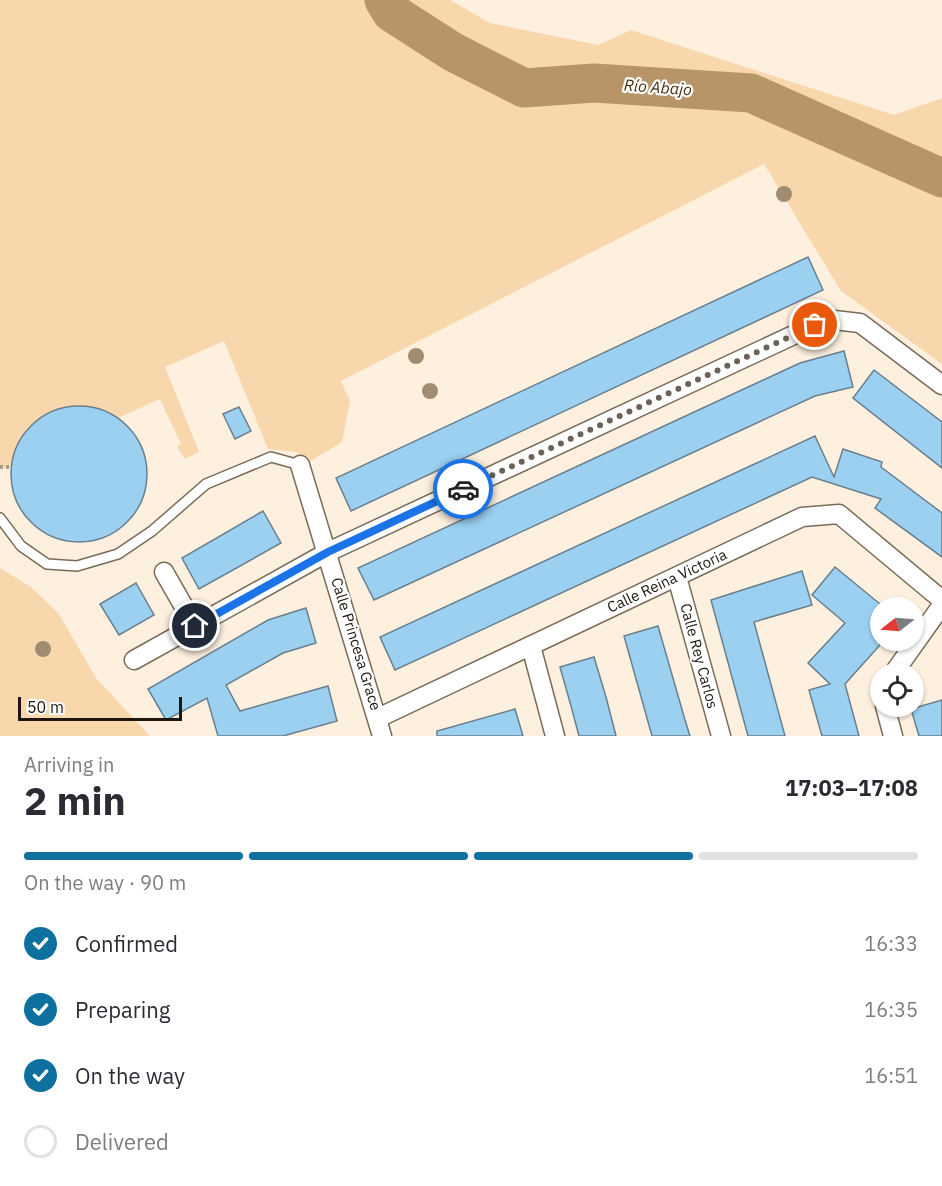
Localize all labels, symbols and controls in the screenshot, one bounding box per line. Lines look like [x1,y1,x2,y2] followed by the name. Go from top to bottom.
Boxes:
[623,75,693,99] water label: Río Abajo
[789,299,840,350] pin
[798,308,831,341] icon: bag
[433,459,493,519] courier
[447,473,480,506] icon: car
[604,544,730,617] street label: Calle Reina Victoria
[327,575,386,713] street label: Calle Princesa Grace
[870,597,924,651] north arrow
[870,597,924,717] map controls
[169,600,220,651] pin
[676,601,723,711] street label: Calle Rey Carlos
[178,609,211,642] icon: home
[870,663,924,717] button: locate
[18,694,182,722] scale bar
[27,697,64,717] text: 50 m
[24,751,114,778] text: Arriving in
[785,773,918,802] text: 17:03–17:08
[24,775,126,826] text: 2 min
[24,869,186,896] text: On the way · 90 m
[24,927,57,960] icon: check
[75,929,178,958] text: Confirmed
[864,930,918,957] text: 16:33
[24,993,57,1026] icon: check
[75,995,170,1024] text: Preparing
[864,996,918,1023] text: 16:35
[24,1059,57,1092] icon: check
[75,1061,185,1090] text: On the way
[864,1062,918,1089] text: 16:51
[75,1127,169,1156] text: Delivered

